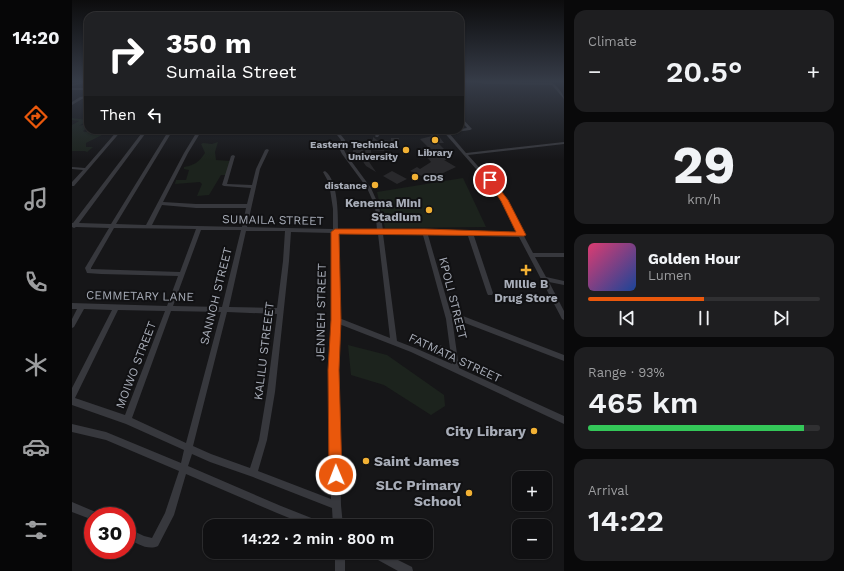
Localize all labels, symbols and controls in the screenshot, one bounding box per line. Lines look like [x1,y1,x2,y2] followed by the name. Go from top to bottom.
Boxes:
[12,27,60,48] text: 14:20
[166,27,251,60] text: 350 m
[100,28,152,80] icon: right
[588,34,637,49] text: Climate
[666,54,742,89] text: 20.5°
[588,59,601,84] text: −
[807,59,820,84] text: +
[166,61,296,82] text: Sumaila Street
[22,103,50,131] icon: directions
[144,104,166,126] icon: left
[100,106,136,124] text: Then
[430,135,440,145] marker: Library
[672,135,736,196] text: 29
[310,139,399,162] place label: Eastern Technical University
[401,145,411,155] marker: Eastern Technical University
[417,147,453,158] place label: Library
[473,163,507,197] pin
[479,169,501,191] icon: arrive
[410,172,420,182] marker: CDS
[423,172,444,183] place label: CDS
[325,180,367,191] place label: distance
[370,180,380,190] marker: distance
[22,185,50,213] icon: music
[687,192,721,207] text: km/h
[345,196,421,224] place label: Kenema Mini Stadium
[424,205,434,215] marker: Kenema Mini Stadium
[222,212,324,228] street label: SUMAILA STREET
[197,246,235,346] street label: SANNOH STREET
[648,250,740,268] text: Golden Hour
[436,256,470,340] street label: KPOLI STREET
[313,263,329,361] street label: JENNEH STREET
[521,265,531,275] marker: Millie B Drug Store
[22,268,50,296] icon: phone
[648,268,692,283] text: Lumen
[494,277,558,305] place label: Millie B Drug Store
[86,288,194,304] street label: CEMMETARY LANE
[251,301,277,401] street label: KALILU STREEET
[616,307,638,329] icon: previous
[693,307,715,329] icon: pause
[770,307,792,329] icon: next
[113,319,159,411] street label: MOIWO STREET
[407,330,503,386] street label: FATMATA STREET
[22,351,50,379] icon: climate
[588,365,665,380] text: Range · 93%
[588,385,698,420] text: 465 km
[445,423,526,439] place label: City Library
[529,426,539,436] marker: City Library
[22,433,50,461] icon: car
[374,453,460,469] place label: Saint James
[315,454,357,496] position arrow
[361,456,371,466] marker: Saint James
[512,471,552,559] map controls
[512,471,552,511] button: +
[376,477,461,509] place label: SLC Primary School
[588,483,629,498] text: Arrival
[464,488,474,498] marker: SLC Primary School
[588,503,664,538] text: 14:22
[84,507,136,559] speed limit sign: 30
[22,516,50,544] icon: filters
[512,519,552,559] button: −
[242,530,394,548] text: 14:22 · 2 min · 800 m

